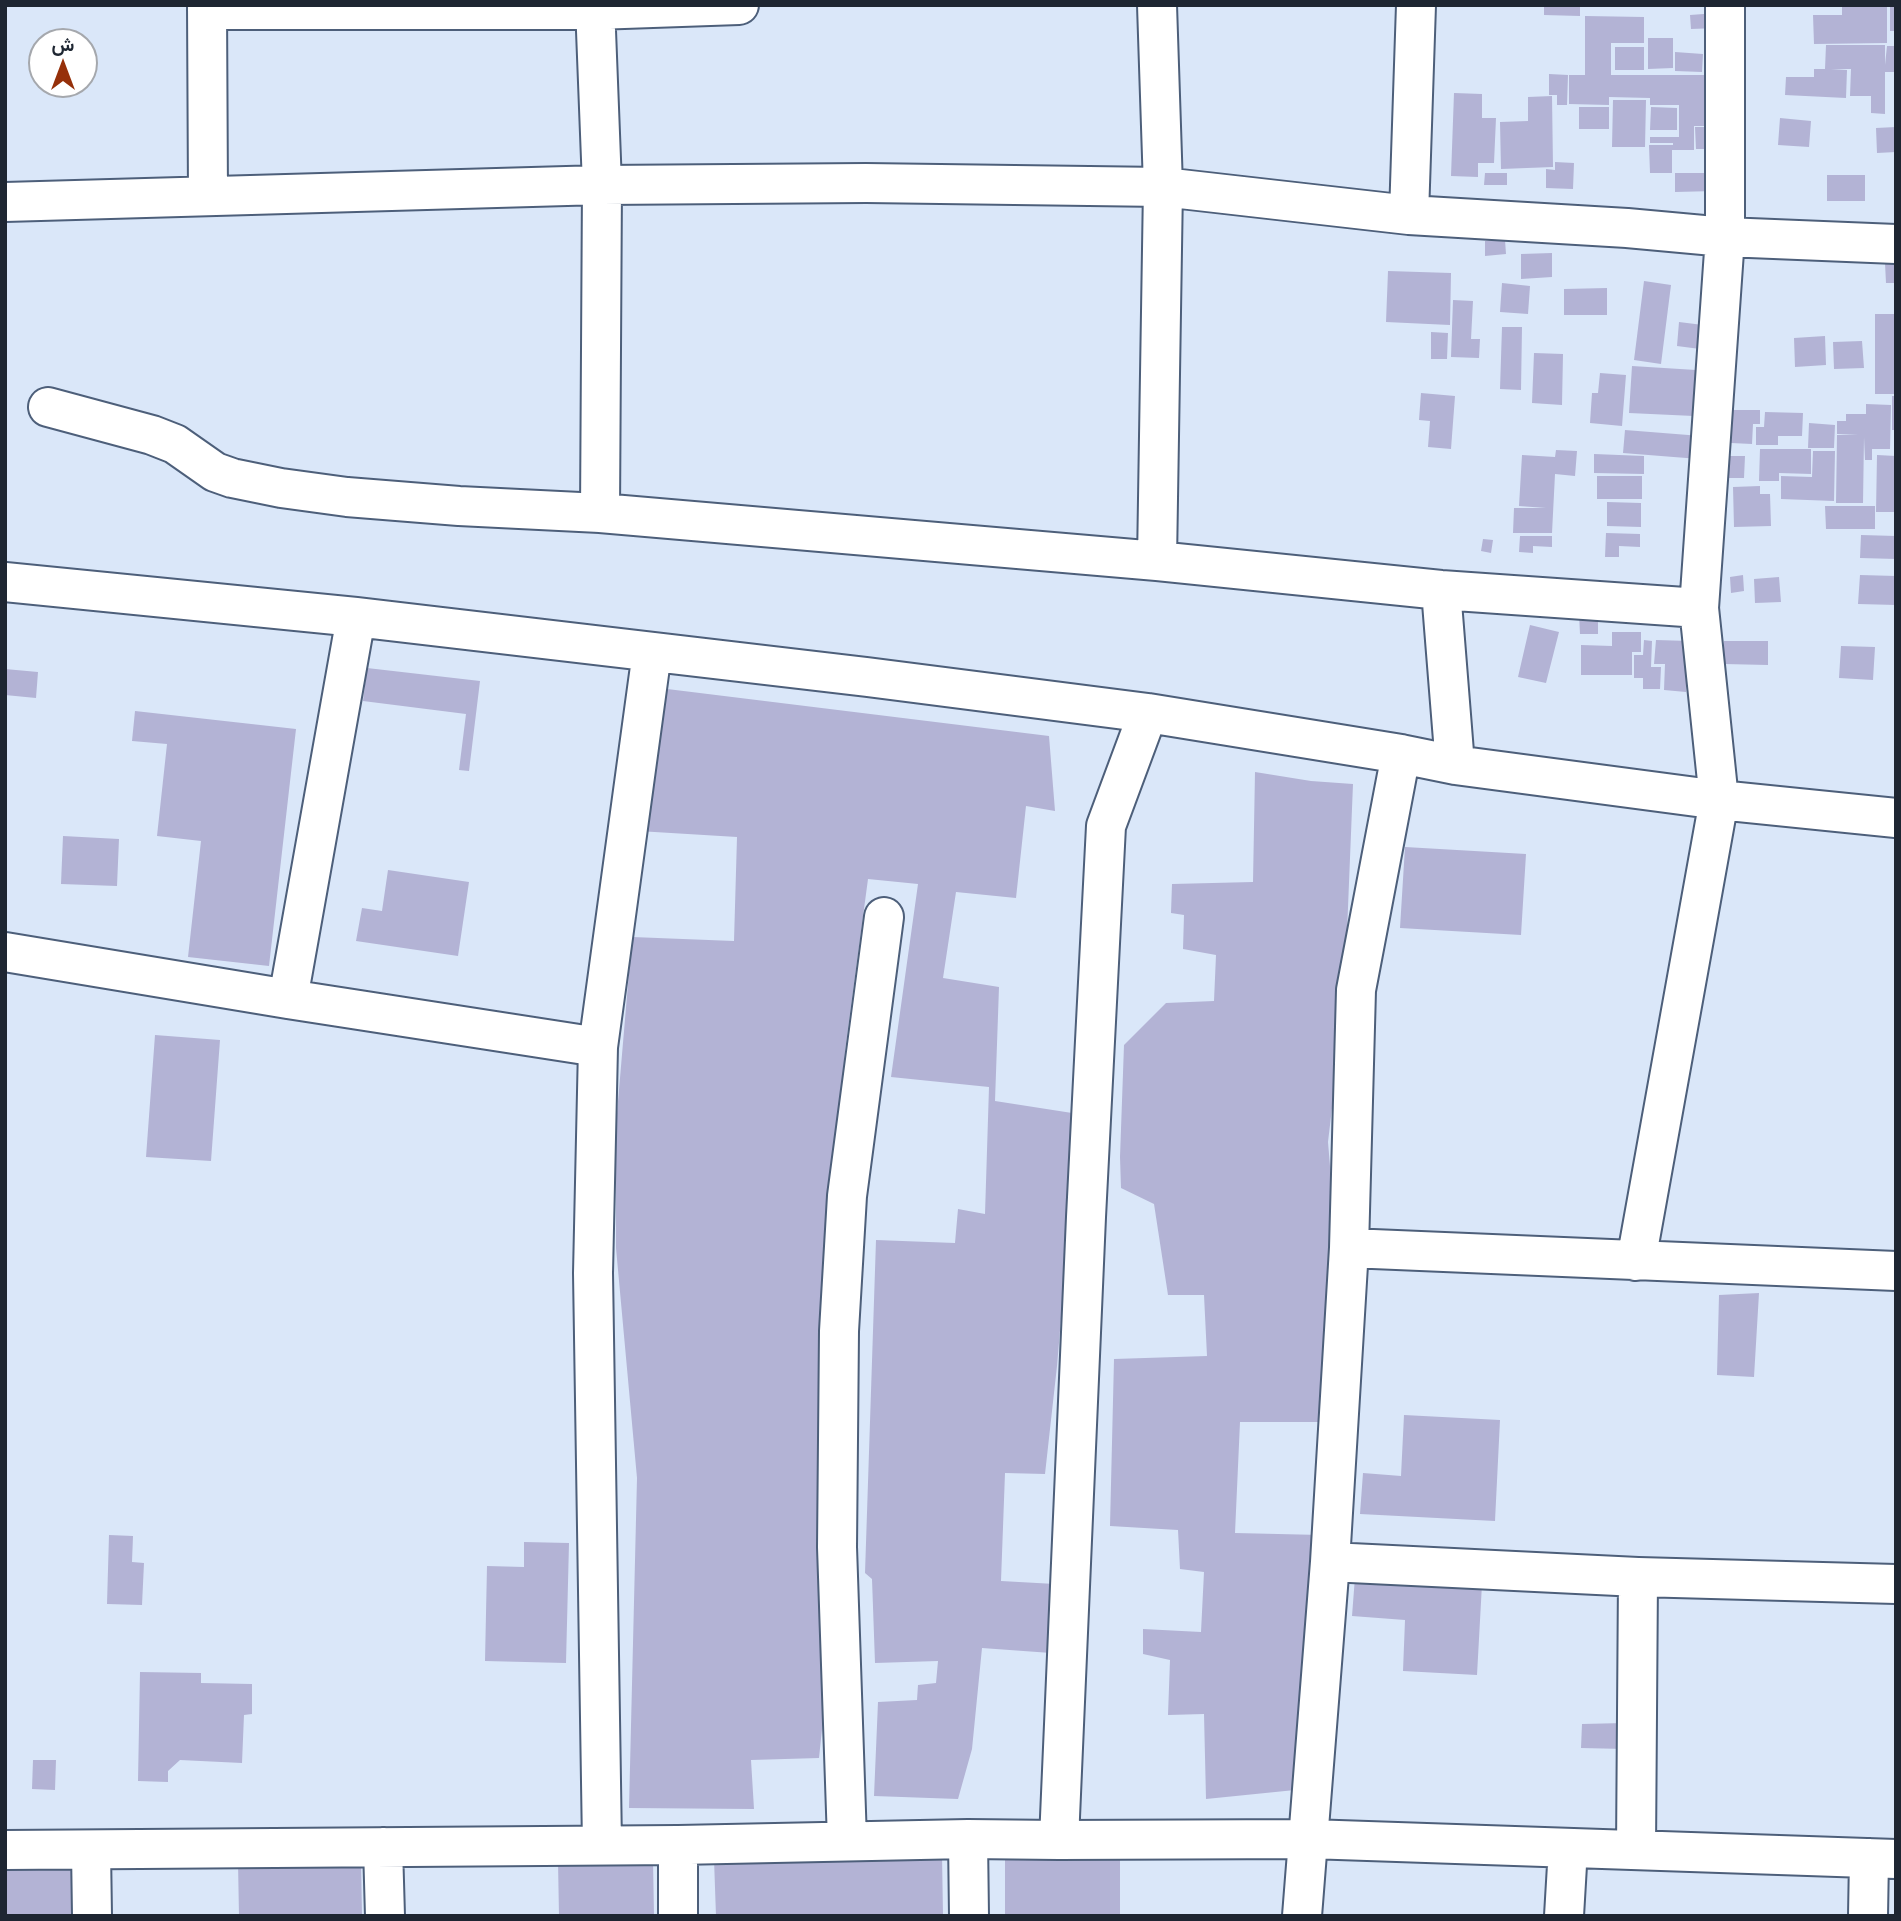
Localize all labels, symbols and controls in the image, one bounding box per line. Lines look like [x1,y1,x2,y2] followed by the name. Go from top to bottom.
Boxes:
[28,28,98,98] north arrow
[52,32,74,55] text: ش

